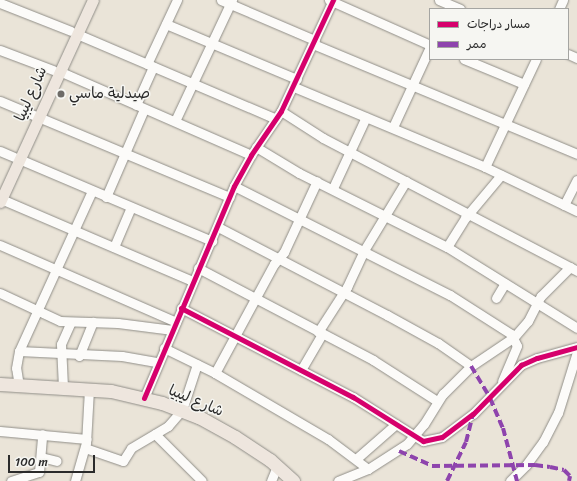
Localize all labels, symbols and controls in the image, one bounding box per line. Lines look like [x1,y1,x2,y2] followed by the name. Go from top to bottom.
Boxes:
[429,8,569,60] legend
[467,13,530,35] text: مسار دراجات
[467,33,486,55] text: ممر
[11,64,51,124] street label: شارع ليبيا
[69,85,150,103] place label: صيدلية ماسي
[56,89,66,99] marker: صيدلية ماسي
[166,381,226,421] street label: شارع ليبيا
[10,447,97,473] scale bar
[15,451,48,473] text: 100 m

